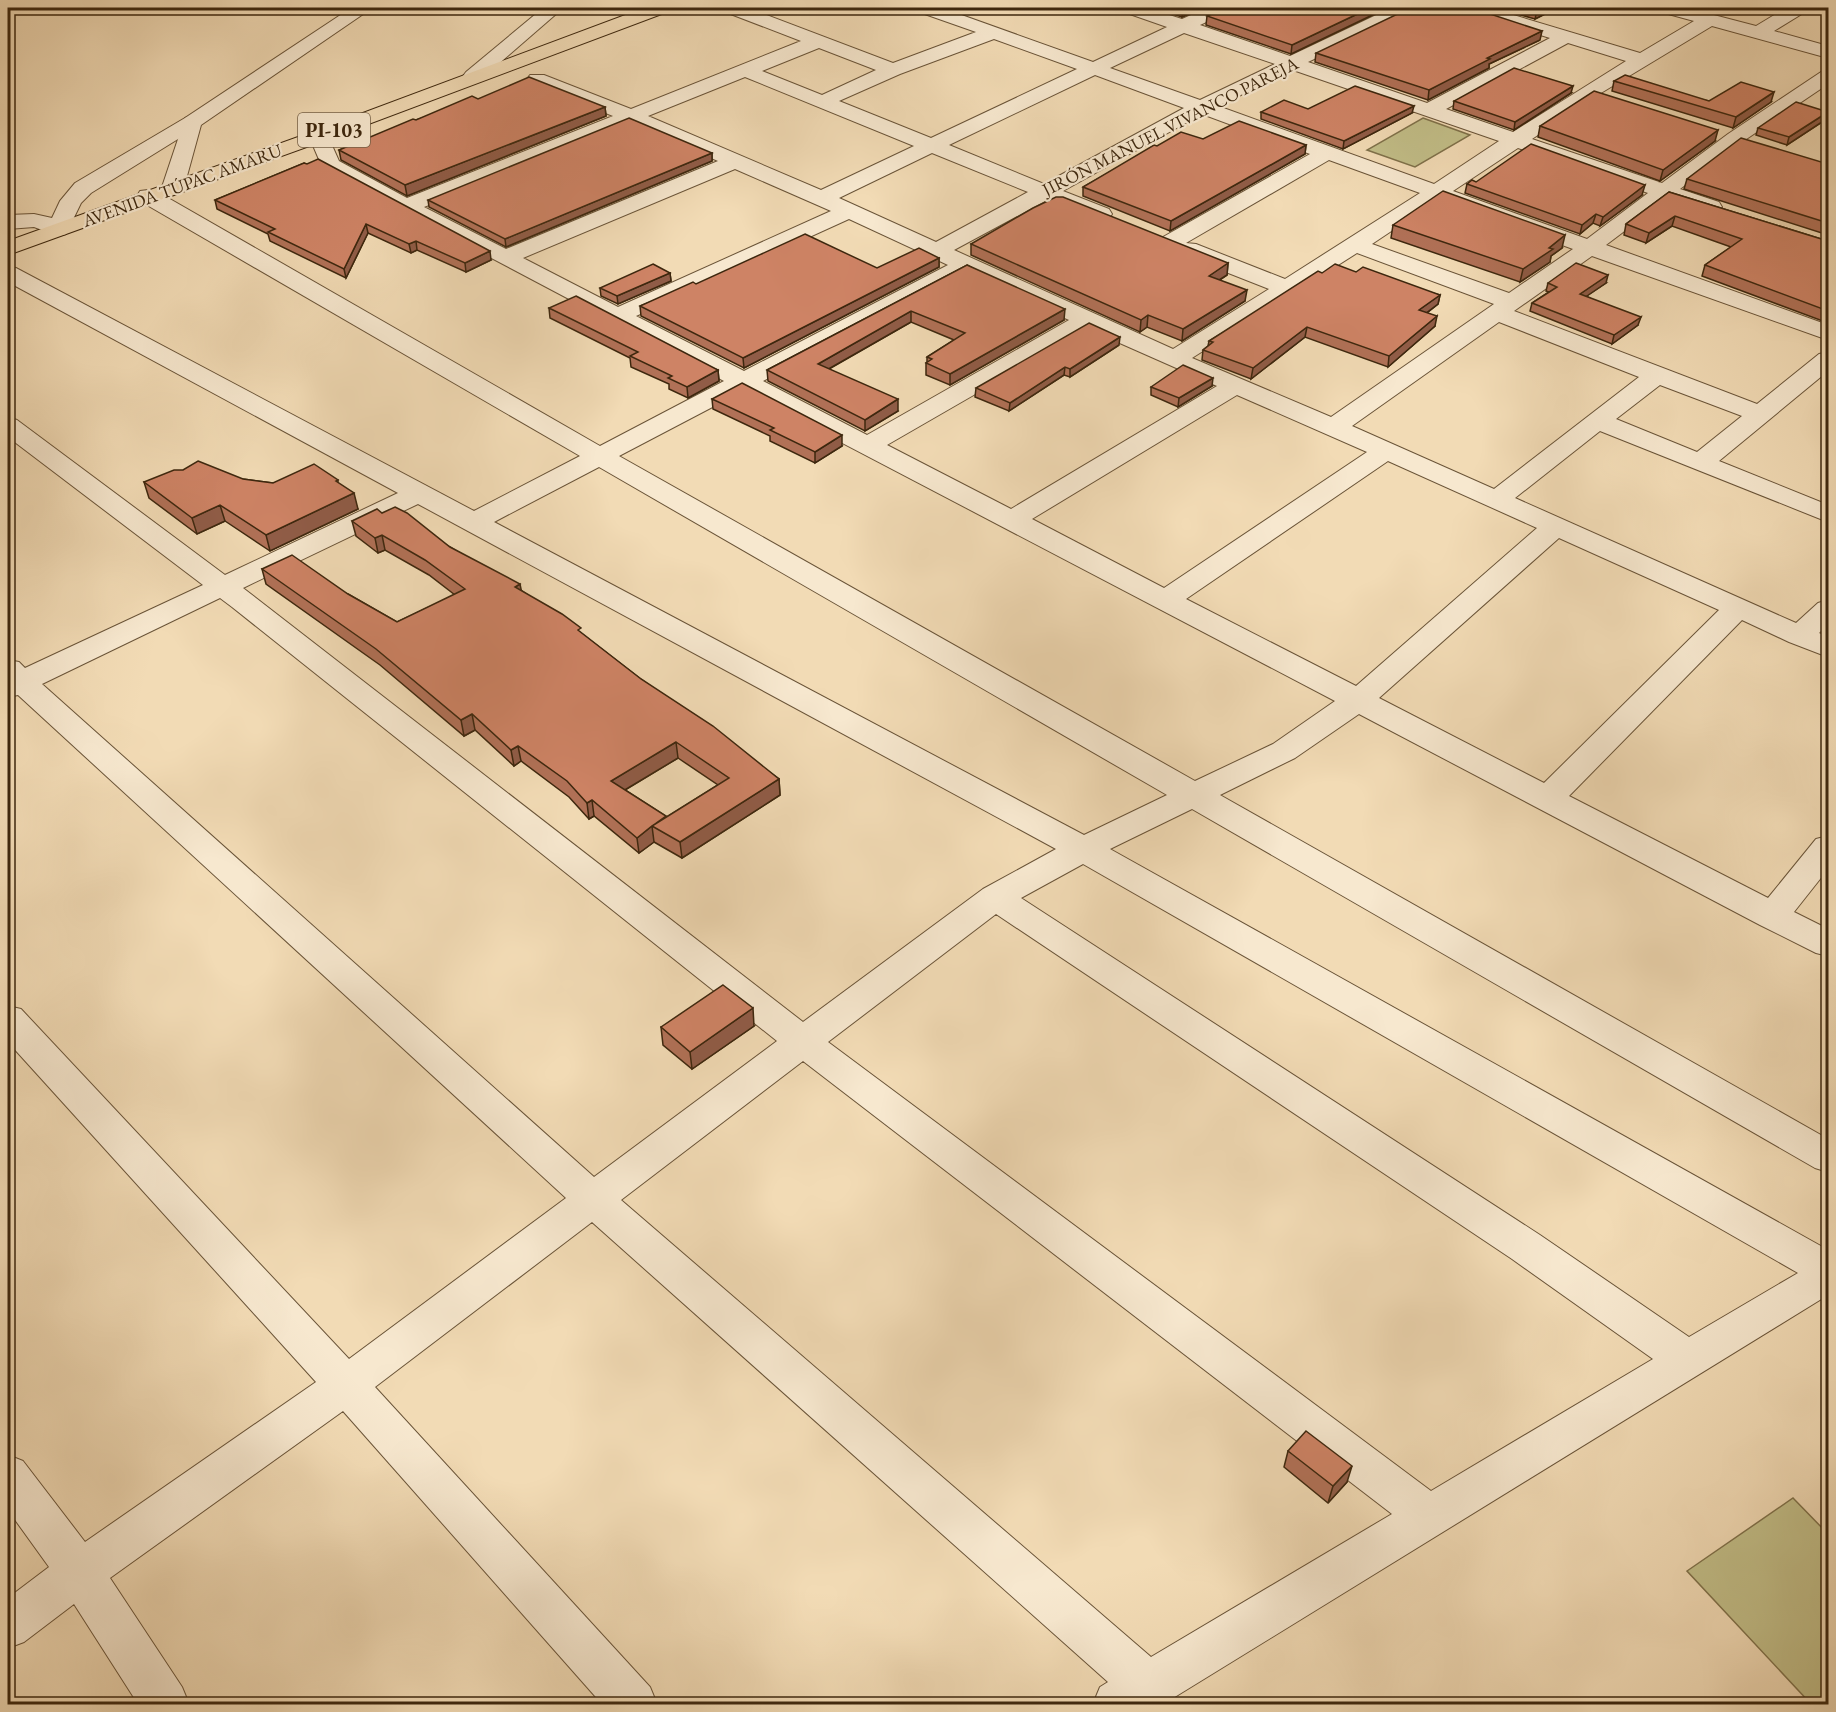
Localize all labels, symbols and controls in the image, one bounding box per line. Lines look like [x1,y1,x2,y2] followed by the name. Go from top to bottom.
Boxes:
[1036,51,1302,202] street label: JIRÓN MANUEL VIVANCO PAREJA
[298,113,370,147] road number: PI-103
[78,138,286,232] street label: AVENIDA TÚPAC AMARU

